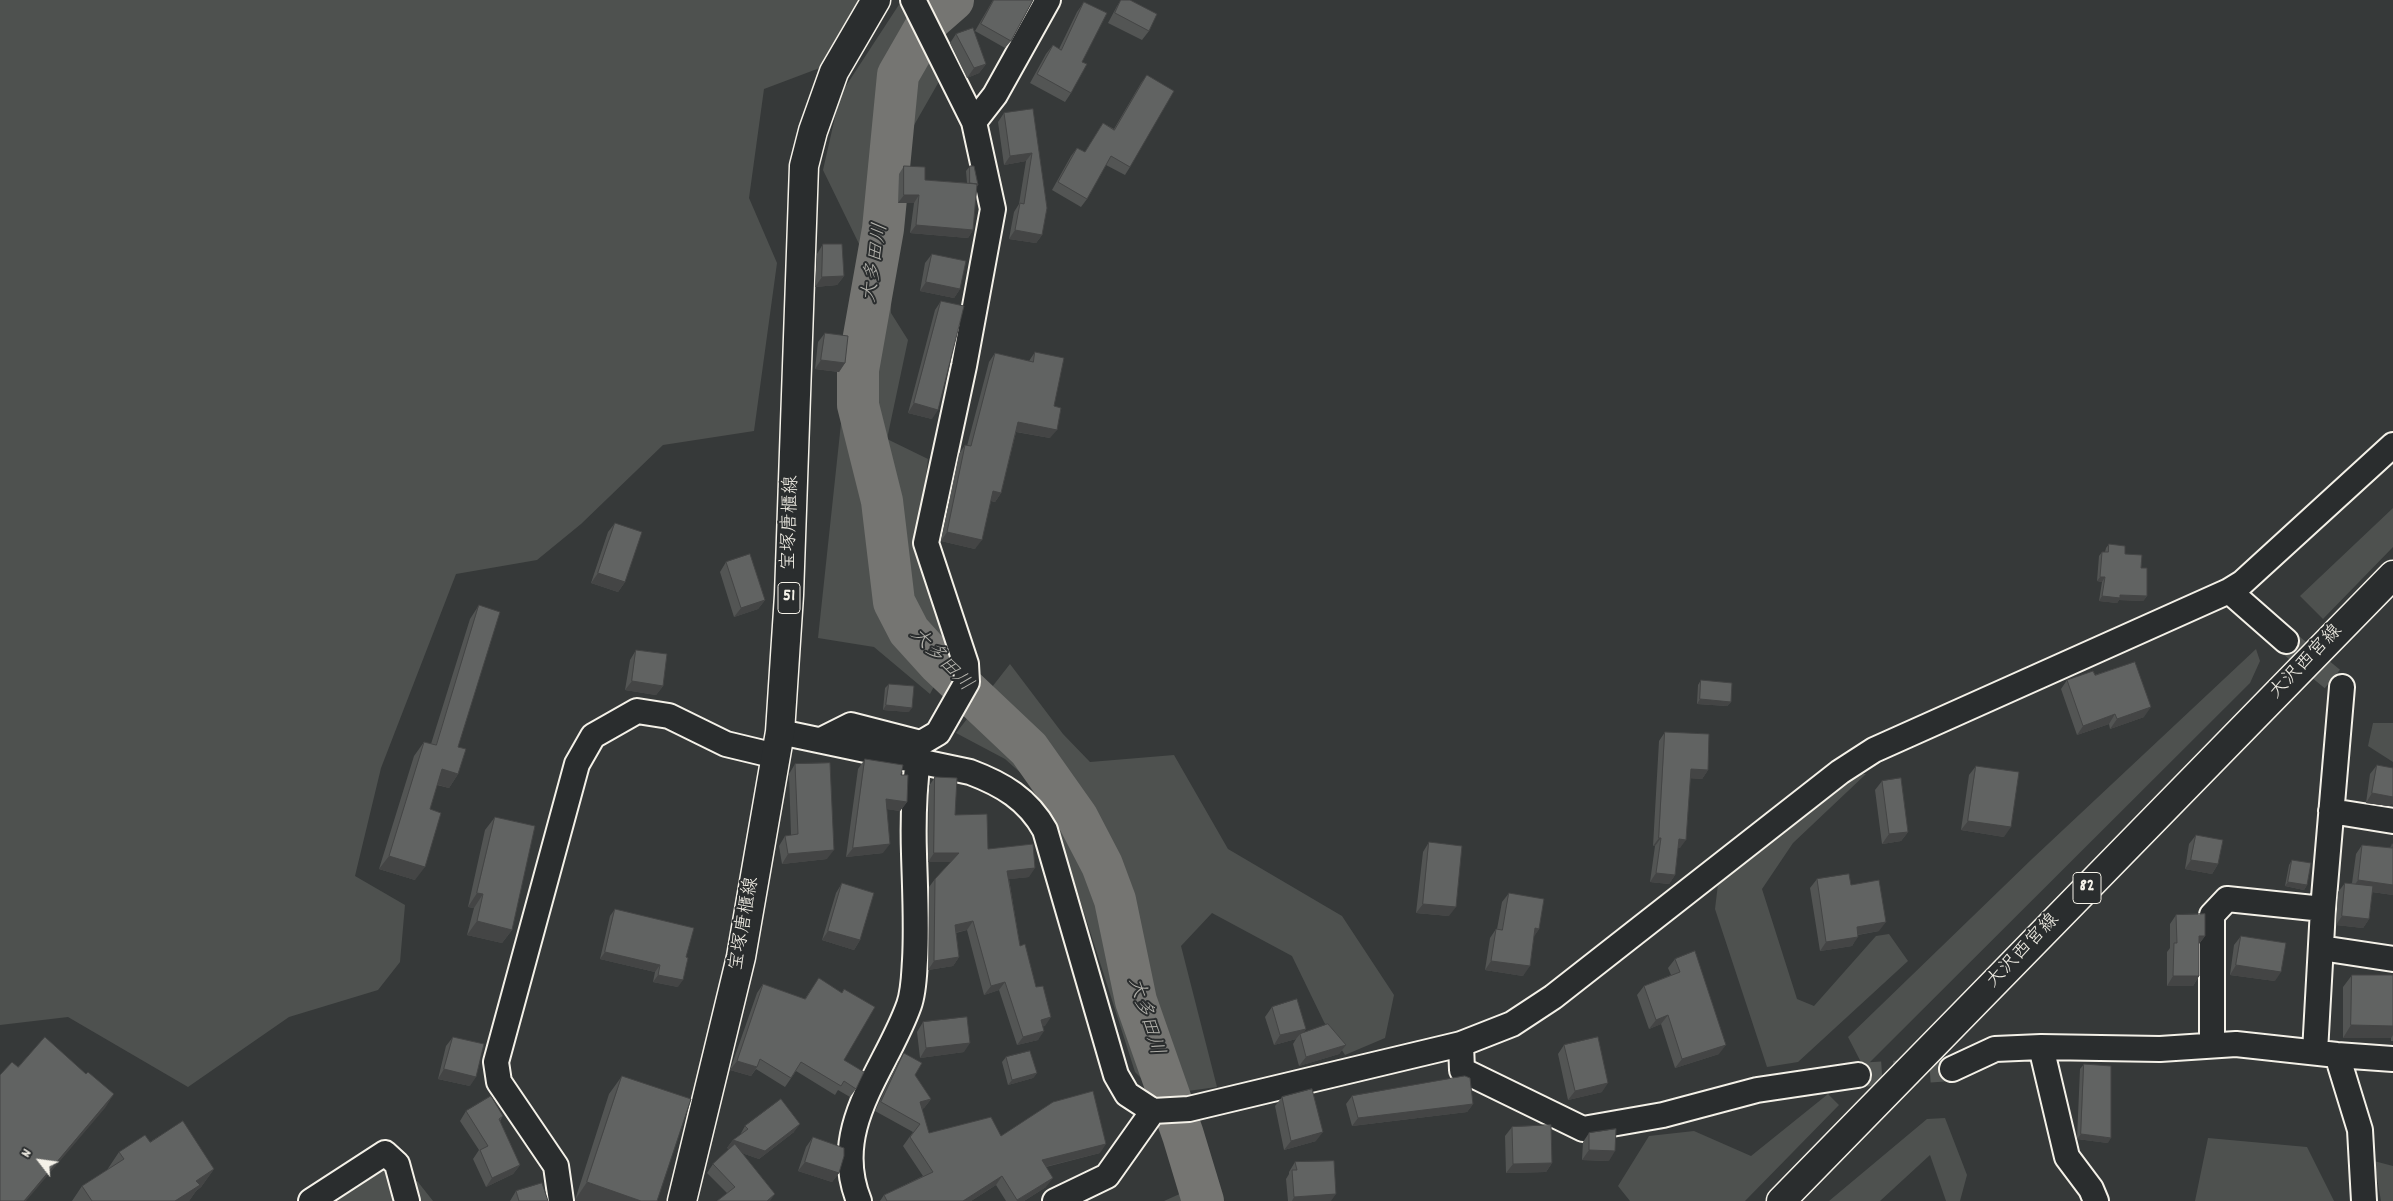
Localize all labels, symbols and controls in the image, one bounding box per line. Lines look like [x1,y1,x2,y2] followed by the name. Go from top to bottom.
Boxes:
[859,222,895,304] water label: 大多田川
[779,475,805,571] street label: 宝塚唐櫃線
[778,582,800,614] road number: 51
[2266,621,2348,705] street label: 大沢西宮線
[904,624,976,698] water label: 大多田川
[2073,872,2101,904] road number: 82
[727,875,765,973] street label: 宝塚唐櫃線
[1983,910,2065,994] street label: 大沢西宮線
[1121,975,1167,1059] water label: 大多田川
[15,1136,65,1186] north arrow
[17,1146,37,1162] text: N

